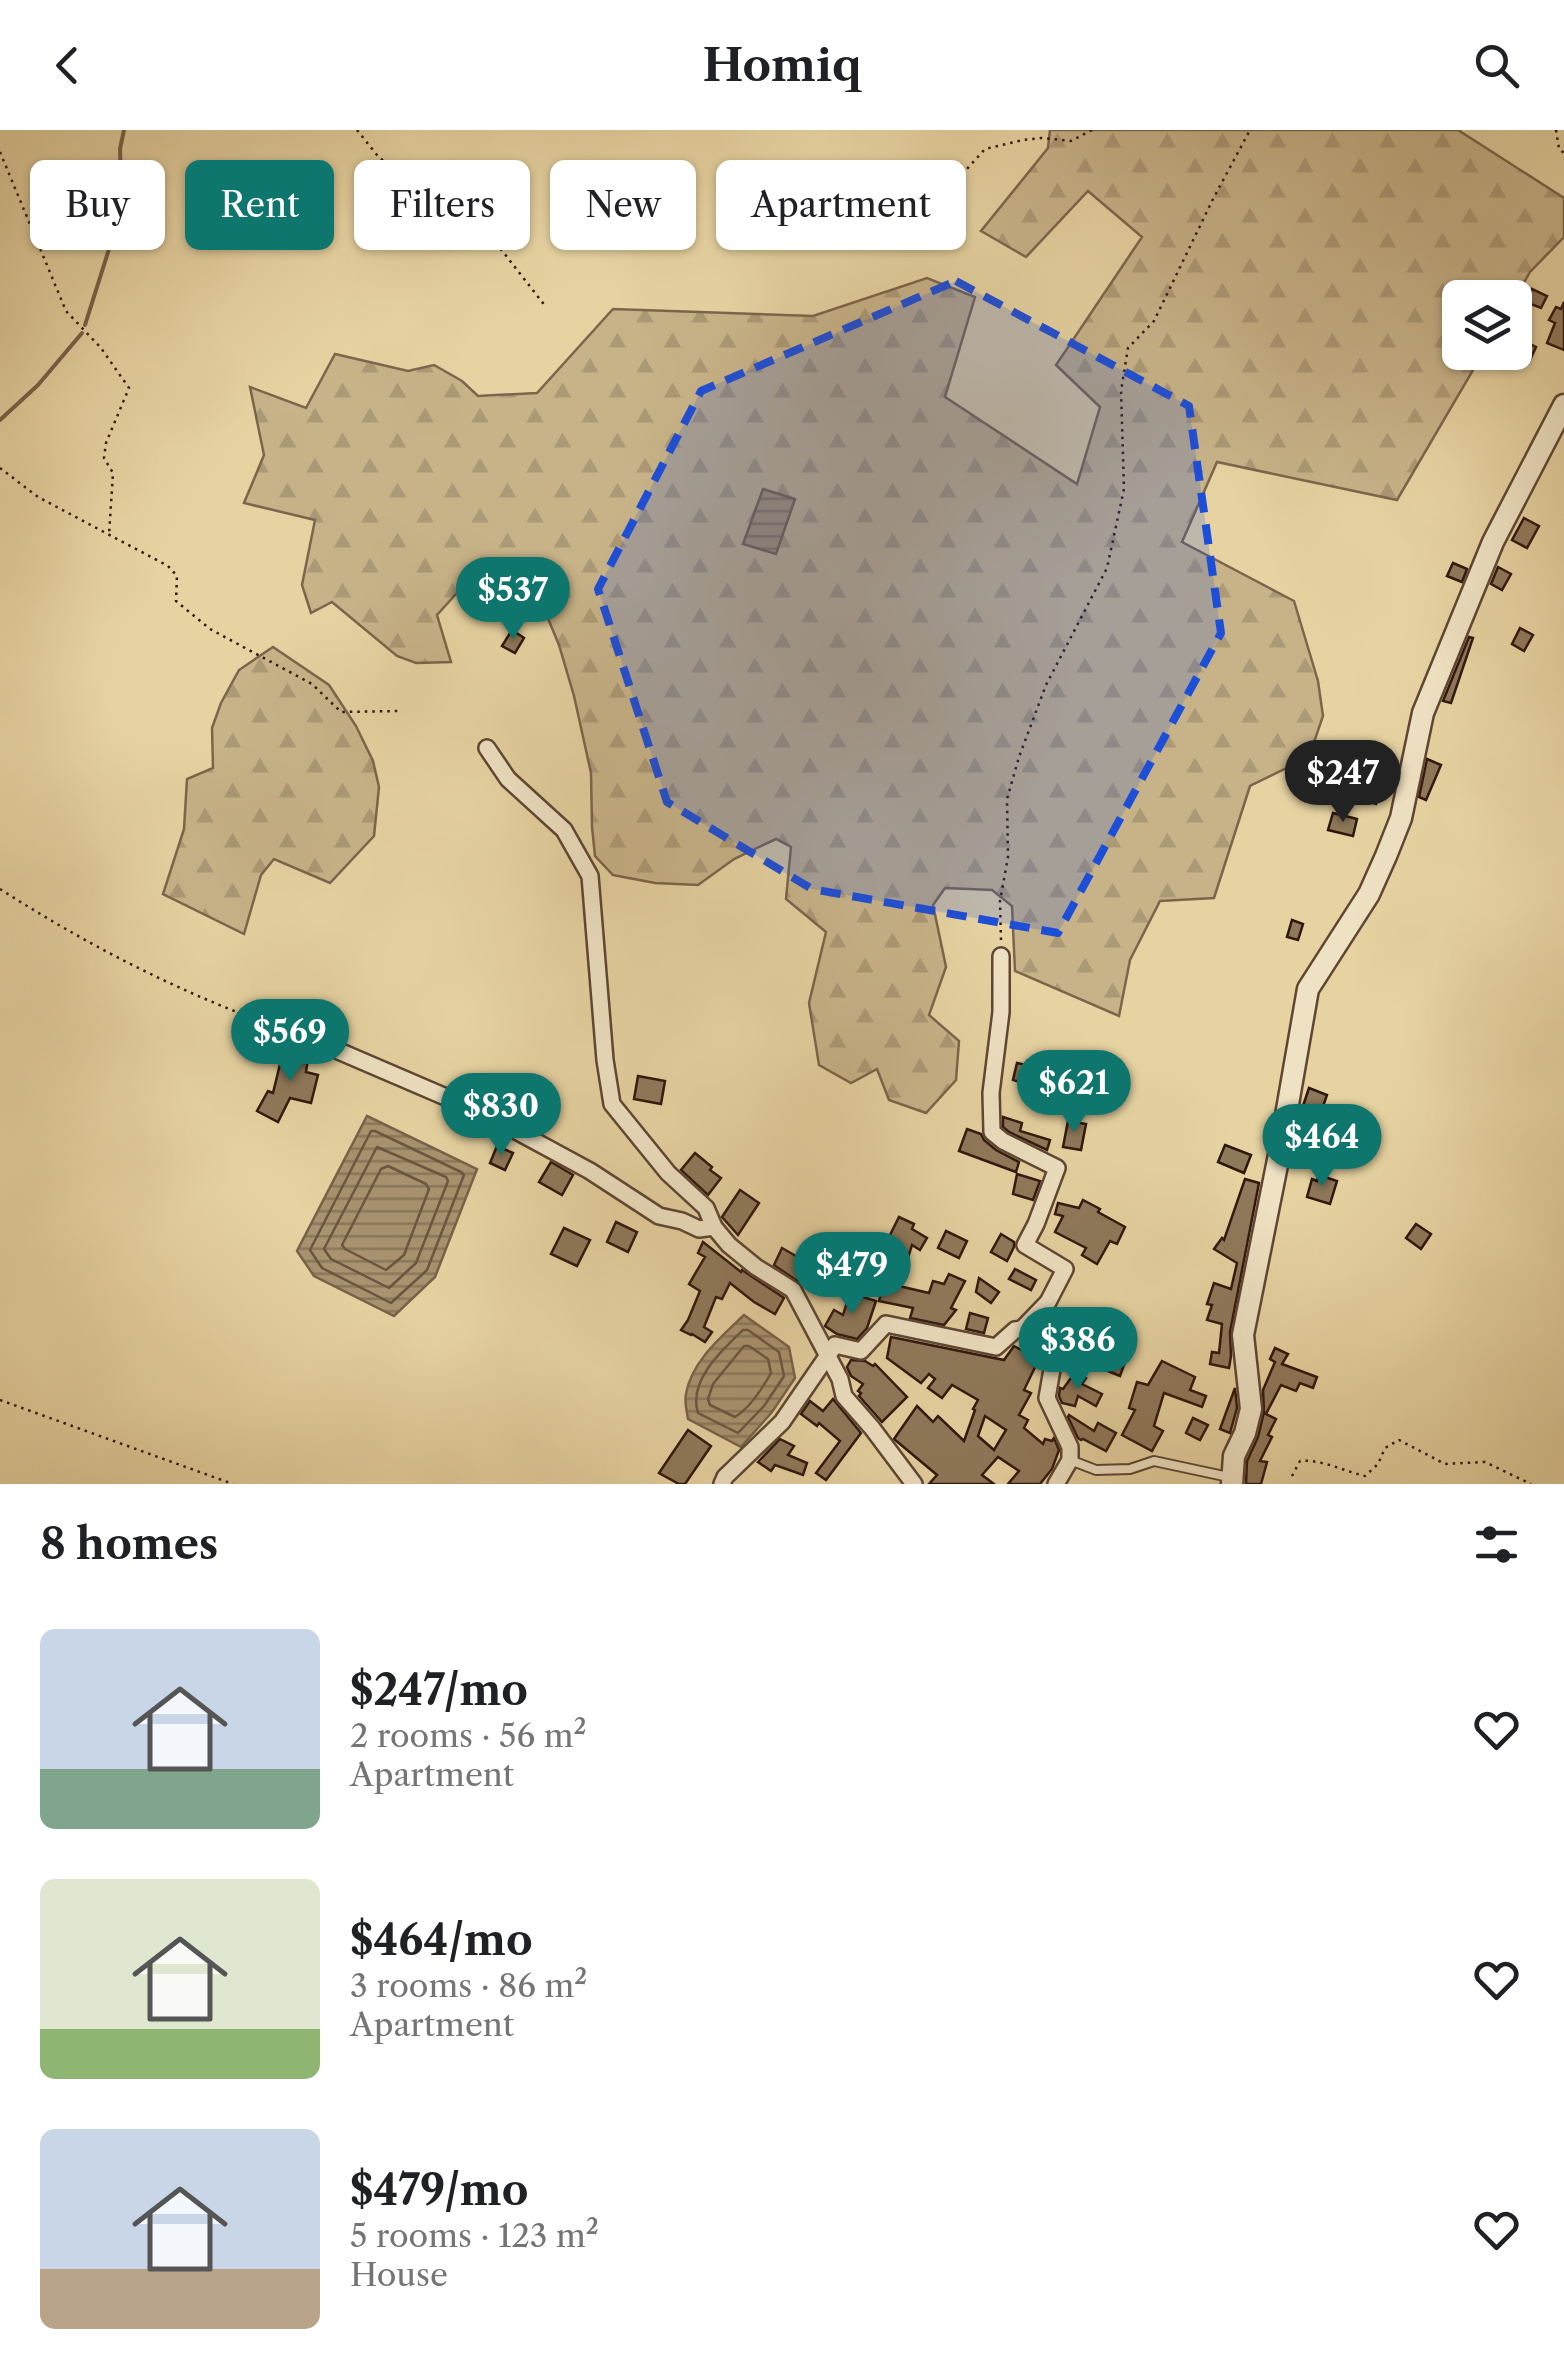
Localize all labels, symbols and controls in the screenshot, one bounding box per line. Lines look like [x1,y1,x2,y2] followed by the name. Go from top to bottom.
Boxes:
[702,37,862,93] text: Homiq
[40,38,95,93] icon: back
[1469,38,1524,93] icon: search
[30,160,165,250] chip: Buy
[185,160,334,250] chip: Rent
[354,160,530,250] chip: Filters
[550,160,696,250] chip: New
[716,160,966,250] chip: Apartment
[1442,280,1532,370] map controls
[1442,280,1532,370] button: layers
[454,557,572,642] pin: $537
[478,570,548,609] text: $537
[1284,740,1402,825] pin: $247
[1307,753,1379,792] text: $247
[231,999,349,1084] pin: $569
[253,1012,327,1051] text: $569
[1015,1050,1133,1135] pin: $621
[1039,1063,1109,1102] text: $621
[442,1073,560,1158] pin: $830
[463,1086,539,1125] text: $830
[1263,1104,1381,1189] pin: $464
[1285,1117,1359,1156] text: $464
[793,1232,911,1317] pin: $479
[816,1245,888,1284] text: $479
[1019,1307,1137,1392] pin: $386
[1041,1320,1115,1359] text: $386
[1469,1517,1524,1572] icon: filters
[40,1518,218,1570] text: 8 homes
[350,1664,528,1716] text: $247/mo
[120,1669,240,1789] icon: home
[1469,1702,1524,1757] icon: heart
[350,1716,587,1755] text: 2 rooms · 56 m²
[350,1755,514,1794] text: Apartment
[350,1914,533,1966] text: $464/mo
[120,1919,240,2039] icon: home
[1469,1952,1524,2007] icon: heart
[350,1966,587,2005] text: 3 rooms · 86 m²
[350,2005,514,2044] text: Apartment
[350,2164,528,2216] text: $479/mo
[120,2169,240,2289] icon: home
[1469,2202,1524,2257] icon: heart
[350,2216,599,2255] text: 5 rooms · 123 m²
[350,2255,448,2294] text: House

